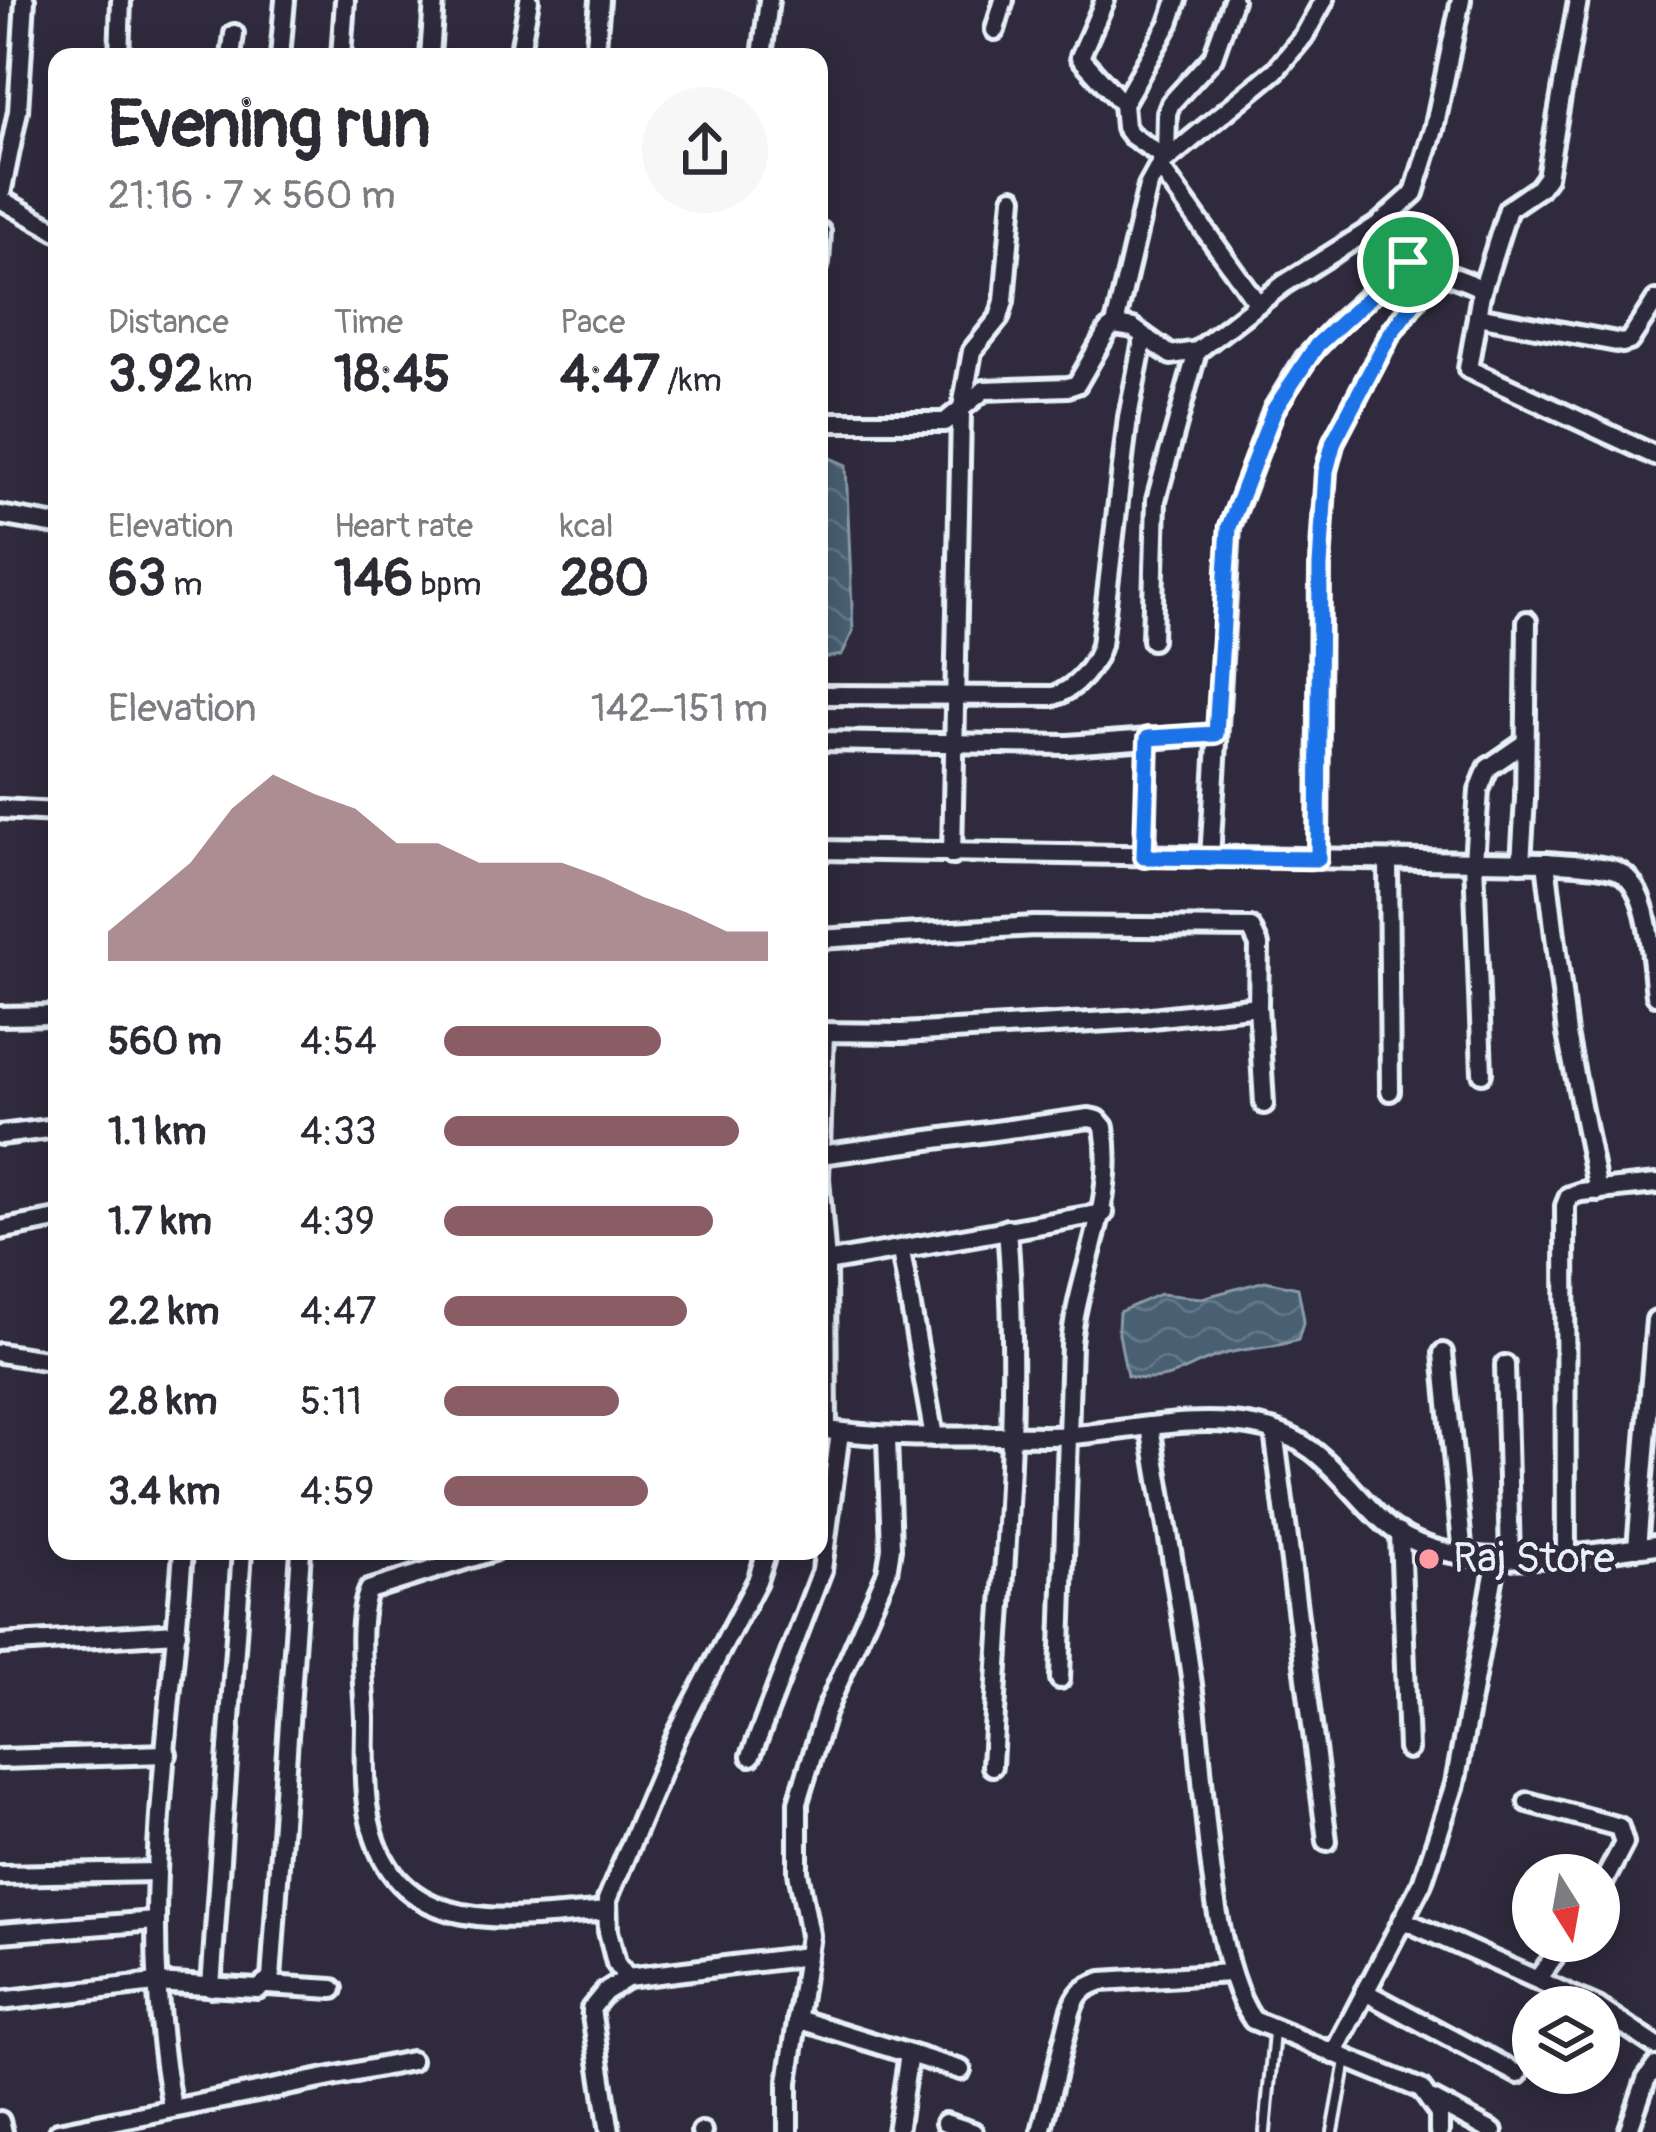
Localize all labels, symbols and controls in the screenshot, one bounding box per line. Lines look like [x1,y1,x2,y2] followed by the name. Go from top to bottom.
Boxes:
[108,84,431,167] text: Evening run
[642,87,768,213] button: share
[108,171,396,220] text: 21:16 · 7 × 560 m
[1357,211,1459,313] pin
[1375,229,1441,295] icon: arrive
[108,302,229,343] text: Distance
[334,302,403,343] text: Time
[560,302,625,343] text: Pace
[108,343,202,407] text: 3.92
[334,343,450,407] text: 18:45
[560,343,660,407] text: 4:47
[202,360,253,401] text: km
[660,360,722,401] text: /km
[108,506,234,547] text: Elevation
[334,506,473,547] text: Heart rate
[560,506,614,547] text: kcal
[108,547,166,611] text: 63
[334,547,413,611] text: 146
[560,547,649,611] text: 280
[166,564,203,605] text: m
[413,564,481,605] text: bpm
[108,684,257,733] text: Elevation
[591,684,768,733] text: 142–151 m
[108,1017,222,1066] text: 560 m
[300,1017,377,1066] text: 4:54
[108,1107,206,1156] text: 1.1 km
[300,1107,377,1156] text: 4:33
[108,1197,212,1246] text: 1.7 km
[300,1197,375,1246] text: 4:39
[108,1287,220,1336] text: 2.2 km
[300,1287,376,1336] text: 4:47
[108,1377,217,1426] text: 2.8 km
[300,1377,362,1426] text: 5:11
[108,1467,220,1516] text: 3.4 km
[300,1467,374,1516] text: 4:59
[1453,1533,1615,1585] place label: Raj Store
[1416,1546,1442,1572] marker: Raj Store
[1512,1854,1620,1962] north arrow
[1512,1854,1620,2094] map controls
[1512,1986,1620,2094] button: layers

